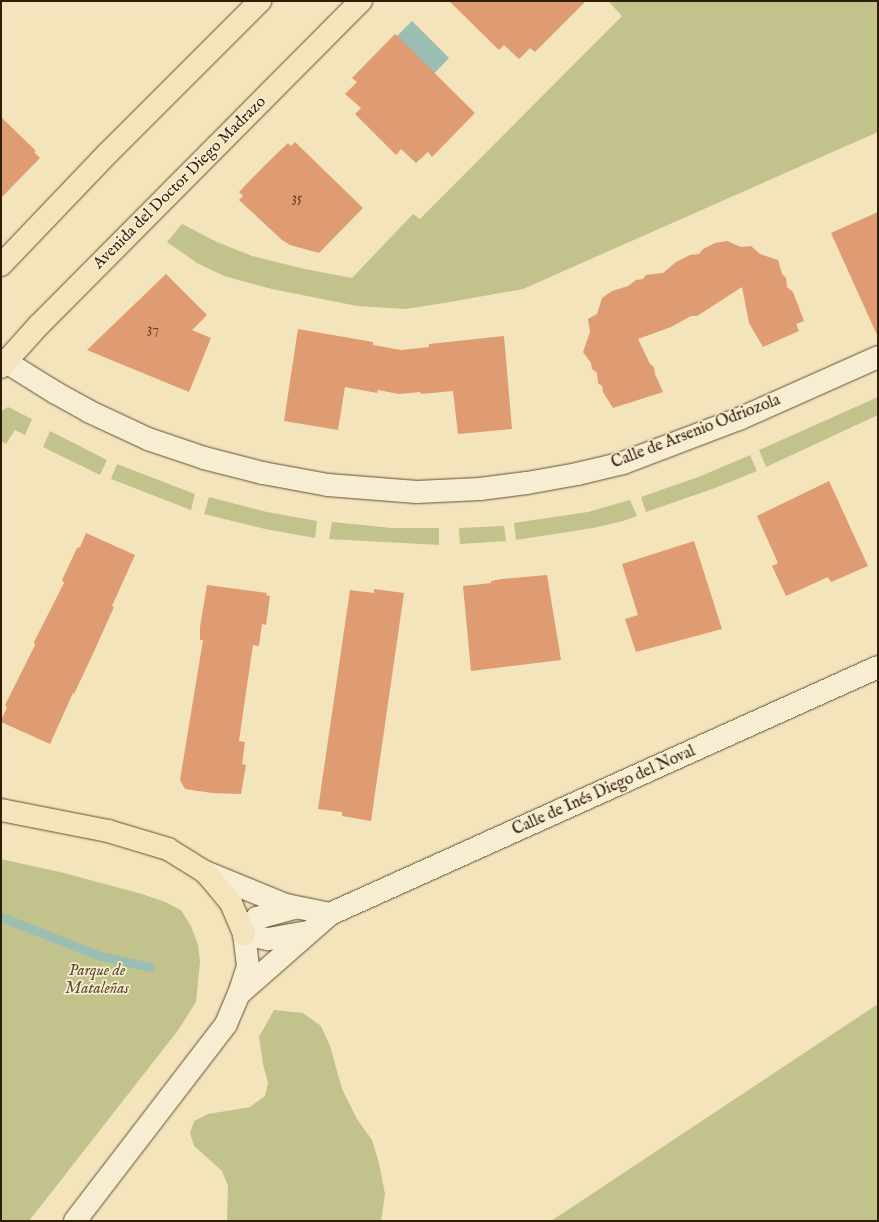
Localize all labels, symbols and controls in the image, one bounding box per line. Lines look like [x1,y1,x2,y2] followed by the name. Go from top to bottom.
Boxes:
[90,93,270,273] street label: Avenida del Doctor Diego Madrazo
[292,190,302,206] house number: 35
[147,321,159,337] house number: 37
[609,391,783,473] street label: Calle de Arsenio Odriozola
[510,742,698,840] street label: Calle de Inés Diego del Noval
[65,961,129,999] park label: Parque de Mataleñas

